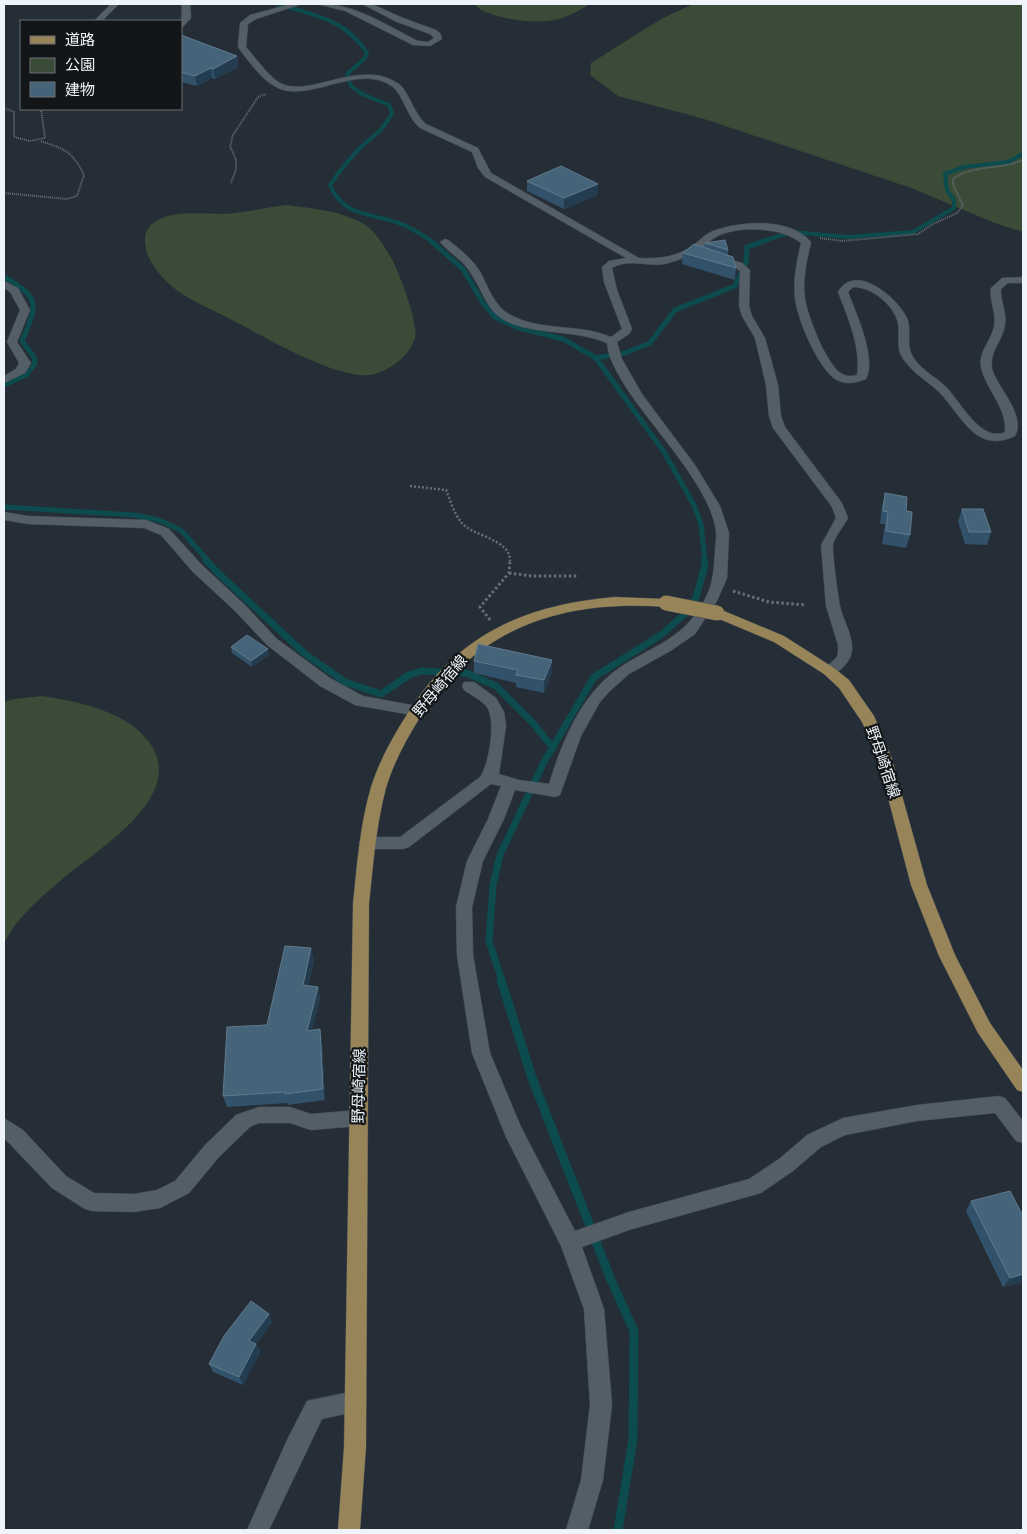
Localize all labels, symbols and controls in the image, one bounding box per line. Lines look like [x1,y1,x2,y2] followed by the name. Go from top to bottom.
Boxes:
[20,20,182,110] legend
[65,30,95,48] text: 道路
[65,55,95,73] text: 公園
[65,80,95,98] text: 建物
[408,651,470,720] street label: 野母崎宿線
[863,723,905,800] street label: 野母崎宿線
[348,1048,368,1124] street label: 野母崎宿線

